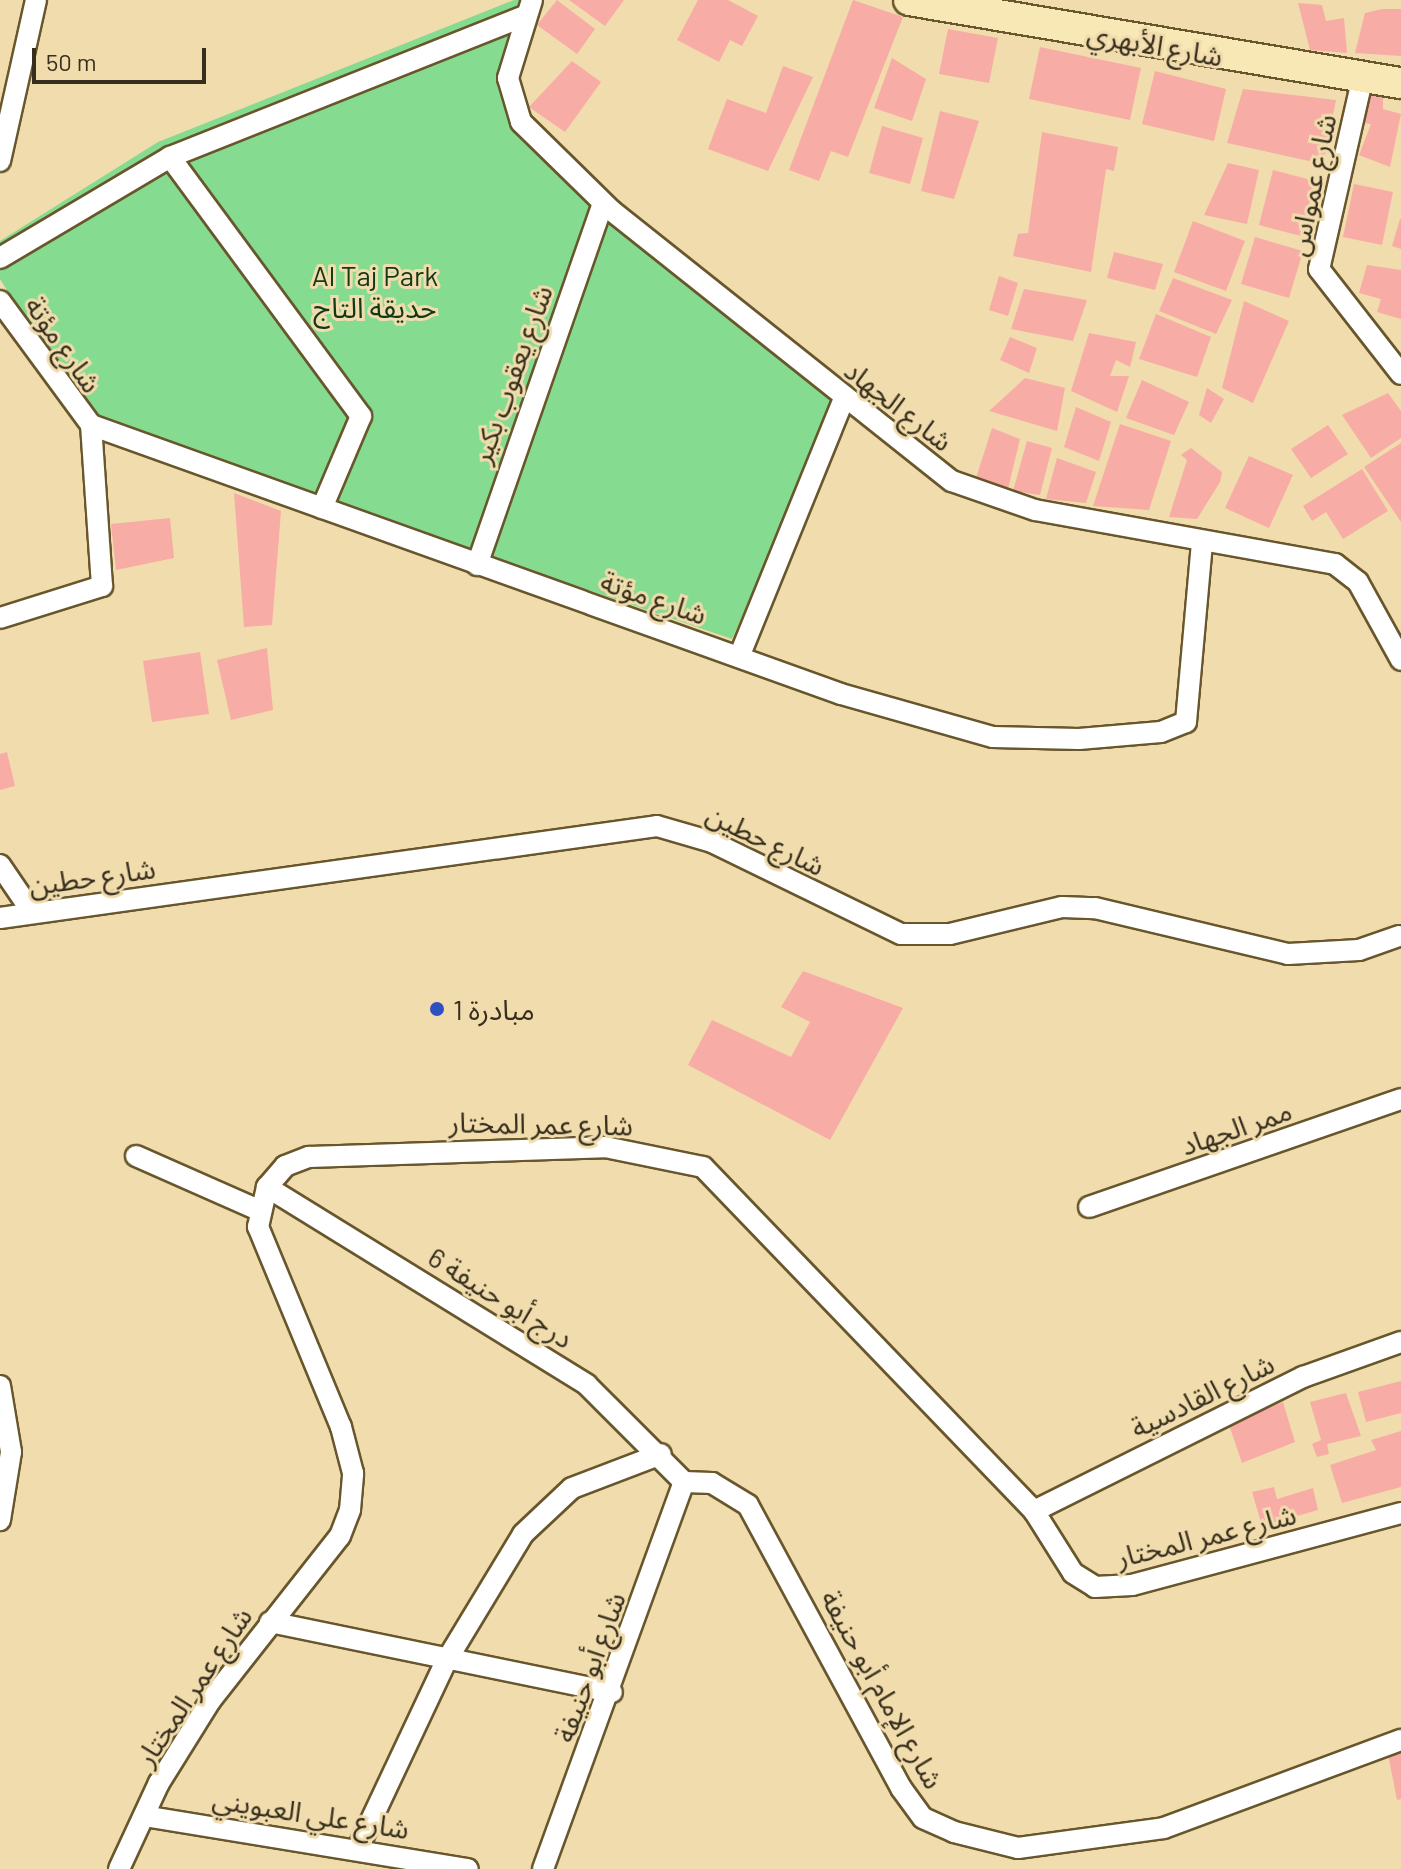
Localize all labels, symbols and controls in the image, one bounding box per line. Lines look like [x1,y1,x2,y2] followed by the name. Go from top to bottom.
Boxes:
[1085,16,1225,72] street label: شارع الأبهري
[36,32,210,82] scale bar
[46,47,97,76] text: 50 m
[1280,111,1342,259] street label: شارع عمواس
[312,258,438,324] park label: Al Taj Park حديقة التاج
[463,280,559,468] street label: شارع يعقوب بكير
[19,289,109,399] street label: شارع مؤتة
[838,352,960,458] street label: شارع الجهاد
[596,563,712,631] street label: شارع مؤتة
[701,796,831,882] street label: شارع حطين
[27,850,157,902] street label: شارع حطين
[453,992,535,1026] place label: مبادرة 1
[428,1000,446,1018] marker: مبادرة 1
[1176,1092,1296,1162] street label: ممر الجهاد
[449,1105,633,1141] street label: شارع عمر المختار
[423,1239,579,1355] street label: درج أبو حنيفة 6
[1125,1346,1279,1444] street label: شارع القادسية
[1113,1496,1299,1574] street label: شارع عمر المختار
[814,1584,952,1794] street label: شارع الإمام أبو حنيفة
[546,1587,632,1747] street label: شارع أبو حنيفة
[128,1600,258,1772] street label: شارع عمر المختار
[210,1781,412,1845] street label: شارع علي العبويني

